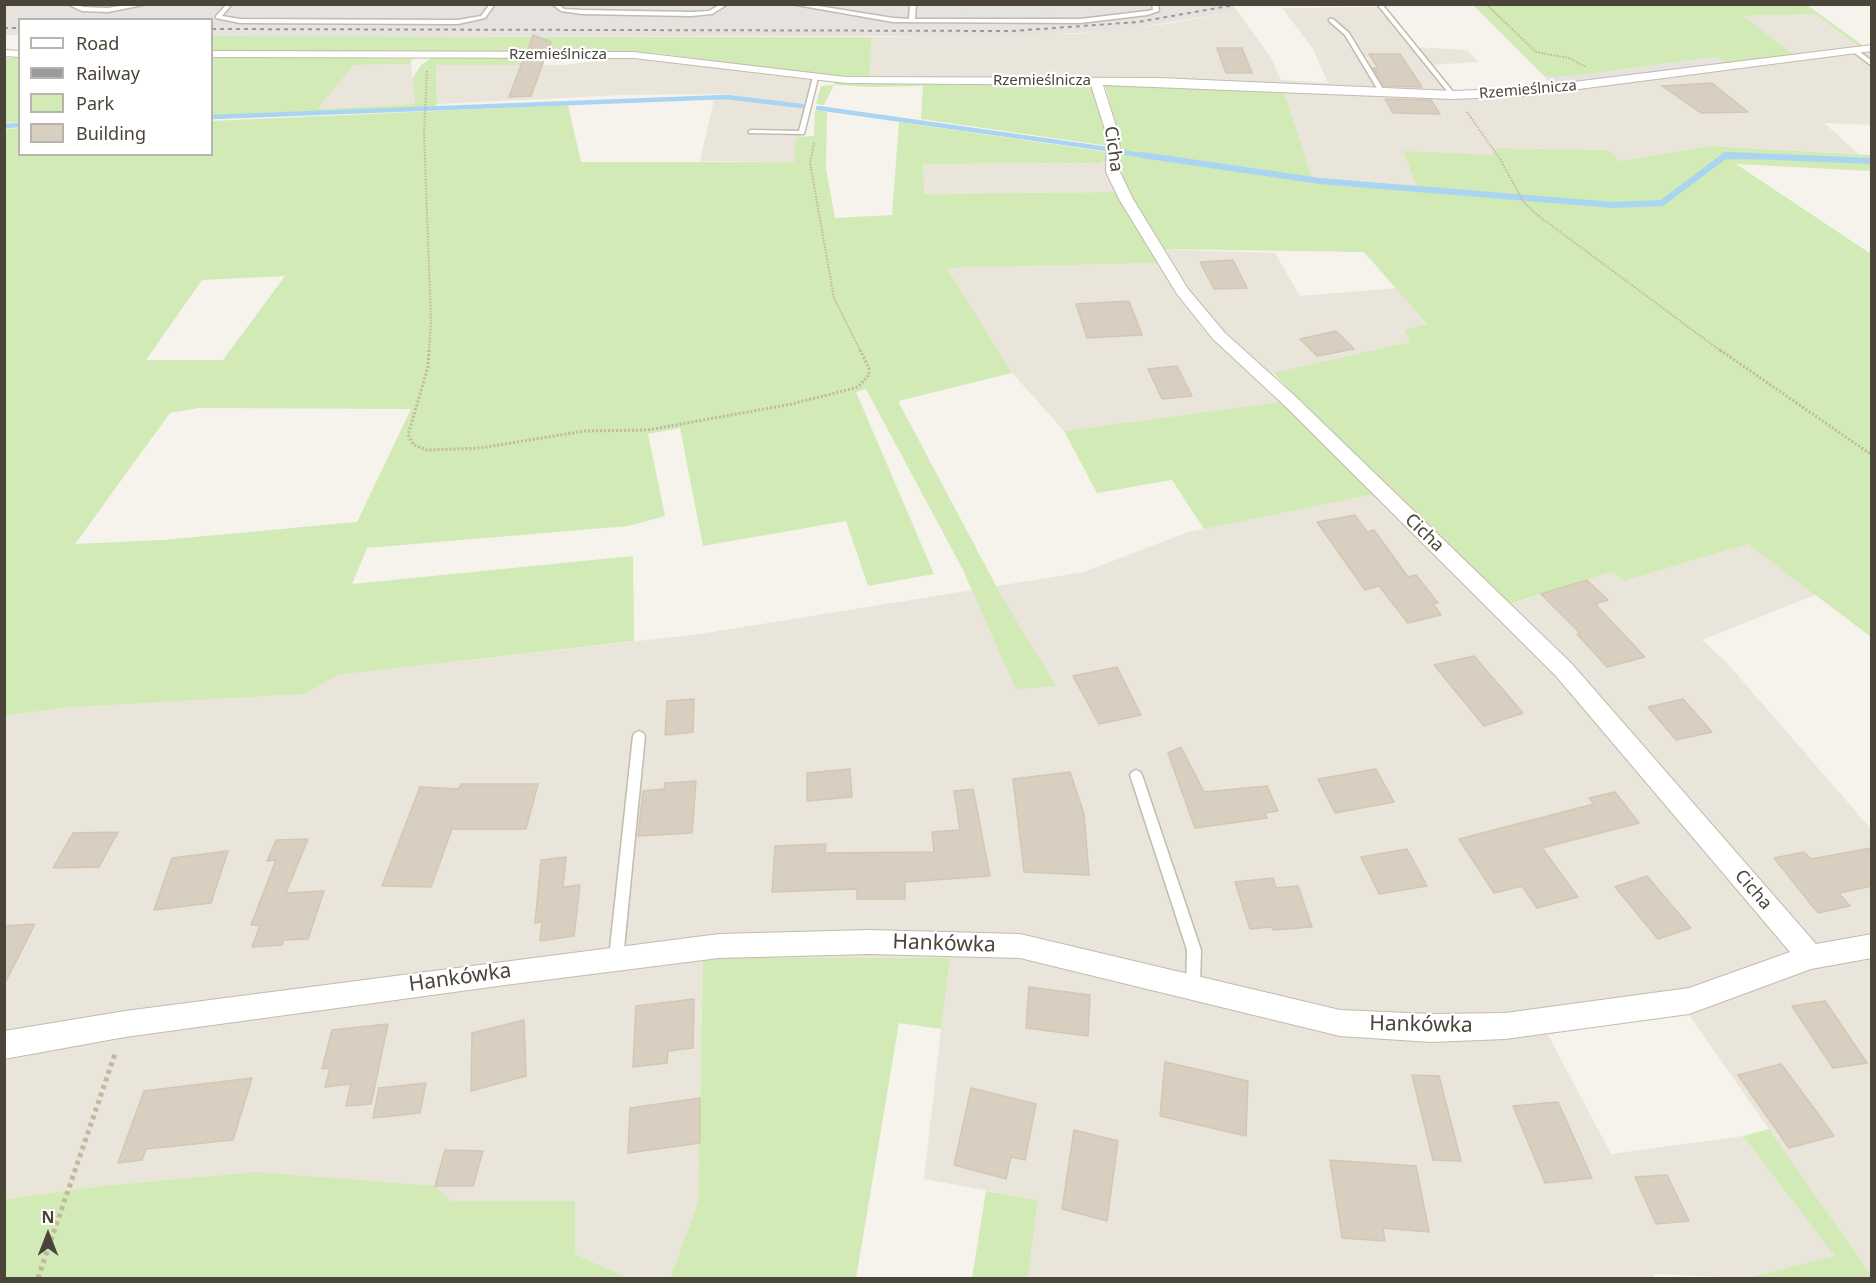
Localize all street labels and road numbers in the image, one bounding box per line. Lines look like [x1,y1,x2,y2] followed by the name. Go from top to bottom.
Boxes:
[509,46,607,64] street label: Rzemieślnicza
[993,72,1091,90] street label: Rzemieślnicza
[1478,77,1578,103] street label: Rzemieślnicza
[1099,125,1127,173] street label: Cicha
[1400,509,1448,557] street label: Cicha
[1730,866,1776,914] street label: Cicha
[892,930,996,958] street label: Hankówka
[407,958,513,998] street label: Hankówka
[1369,1012,1473,1038] street label: Hankówka

